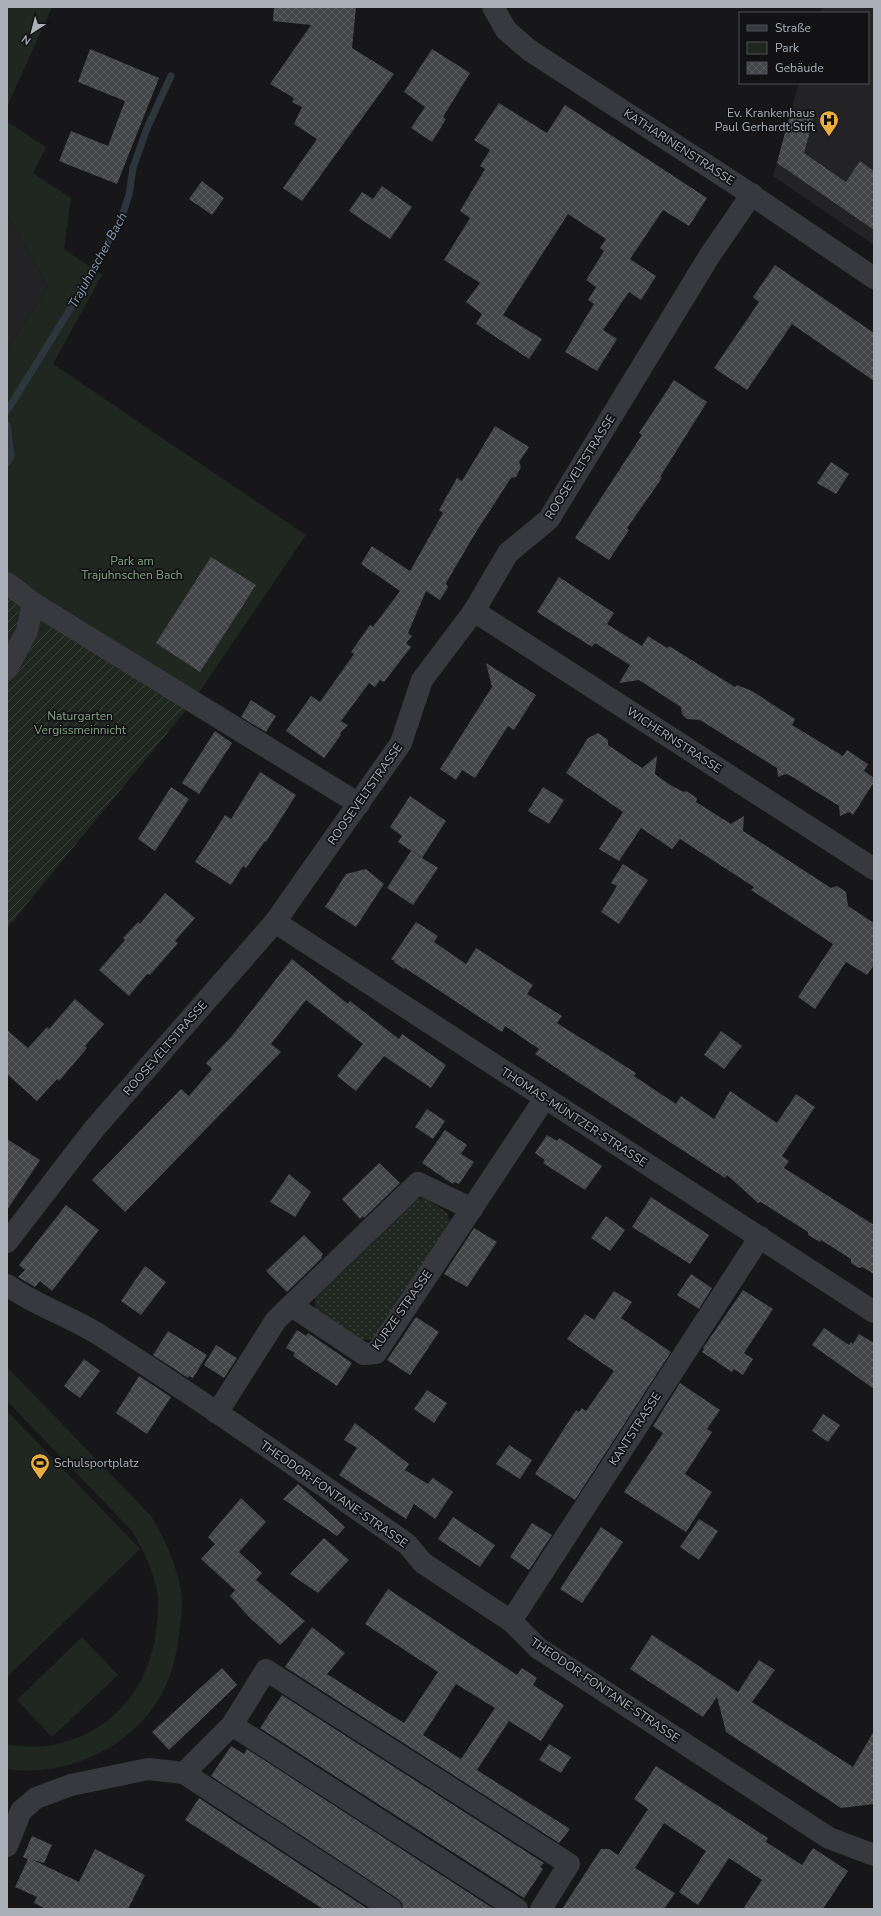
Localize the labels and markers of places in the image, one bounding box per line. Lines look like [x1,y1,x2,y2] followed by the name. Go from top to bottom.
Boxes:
[715,105,816,135] place label: Ev. Krankenhaus Paul Gerhardt Stift
[818,109,840,137] hospital icon: Ev. Krankenhaus Paul Gerhardt Stift
[29,1452,51,1480] sports icon: Schulsportplatz
[54,1455,139,1471] place label: Schulsportplatz

